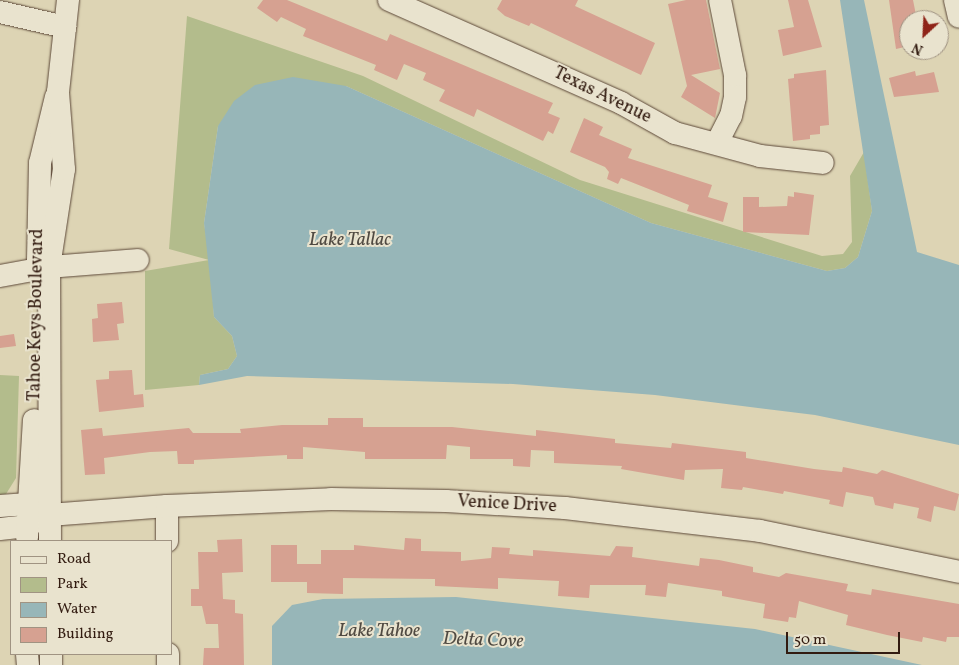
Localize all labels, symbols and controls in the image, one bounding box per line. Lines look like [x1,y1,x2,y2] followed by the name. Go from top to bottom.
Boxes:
[899,10,949,60] north arrow
[909,37,927,59] text: N
[549,63,655,129] street label: Texas Avenue
[25,229,49,401] street label: Tahoe Keys Boulevard
[309,230,391,252] water label: Lake Tallac
[457,492,557,518] street label: Venice Drive
[10,540,172,655] legend
[57,549,91,570] text: Road
[57,574,88,595] text: Park
[57,599,97,620] text: Water
[338,621,420,643] water label: Lake Tahoe
[789,622,903,654] scale bar
[57,624,113,645] text: Building
[442,628,524,654] water label: Delta Cove
[794,630,826,651] text: 50 m

